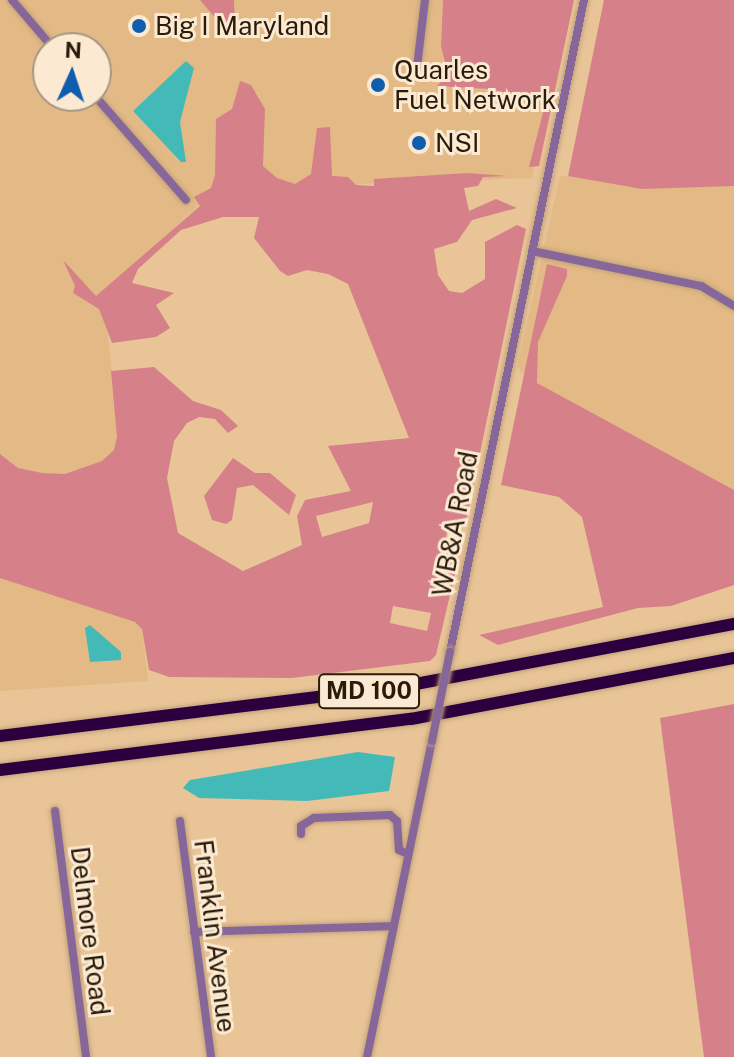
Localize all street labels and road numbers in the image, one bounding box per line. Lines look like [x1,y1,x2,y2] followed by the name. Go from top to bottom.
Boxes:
[426,449,484,599] street label: WB&A Road
[317,671,421,711] road number: MD 100
[188,838,242,1034] street label: Franklin Avenue
[64,845,116,1017] street label: Delmore Road

